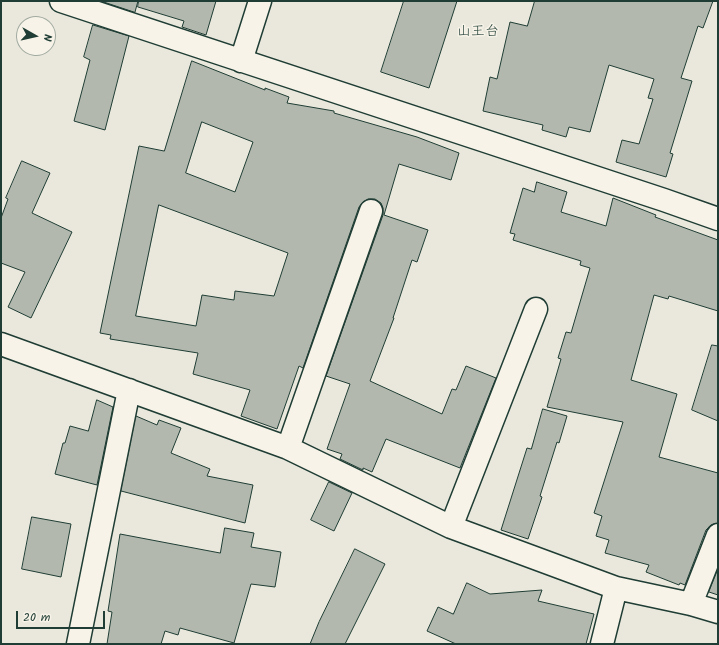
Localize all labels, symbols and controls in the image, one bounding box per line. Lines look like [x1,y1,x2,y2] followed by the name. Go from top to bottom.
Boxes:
[16,16,56,56] north arrow
[457,25,499,41] district label: 山王台
[37,33,56,42] text: N
[18,603,107,629] scale bar
[23,608,50,627] text: 20 m

